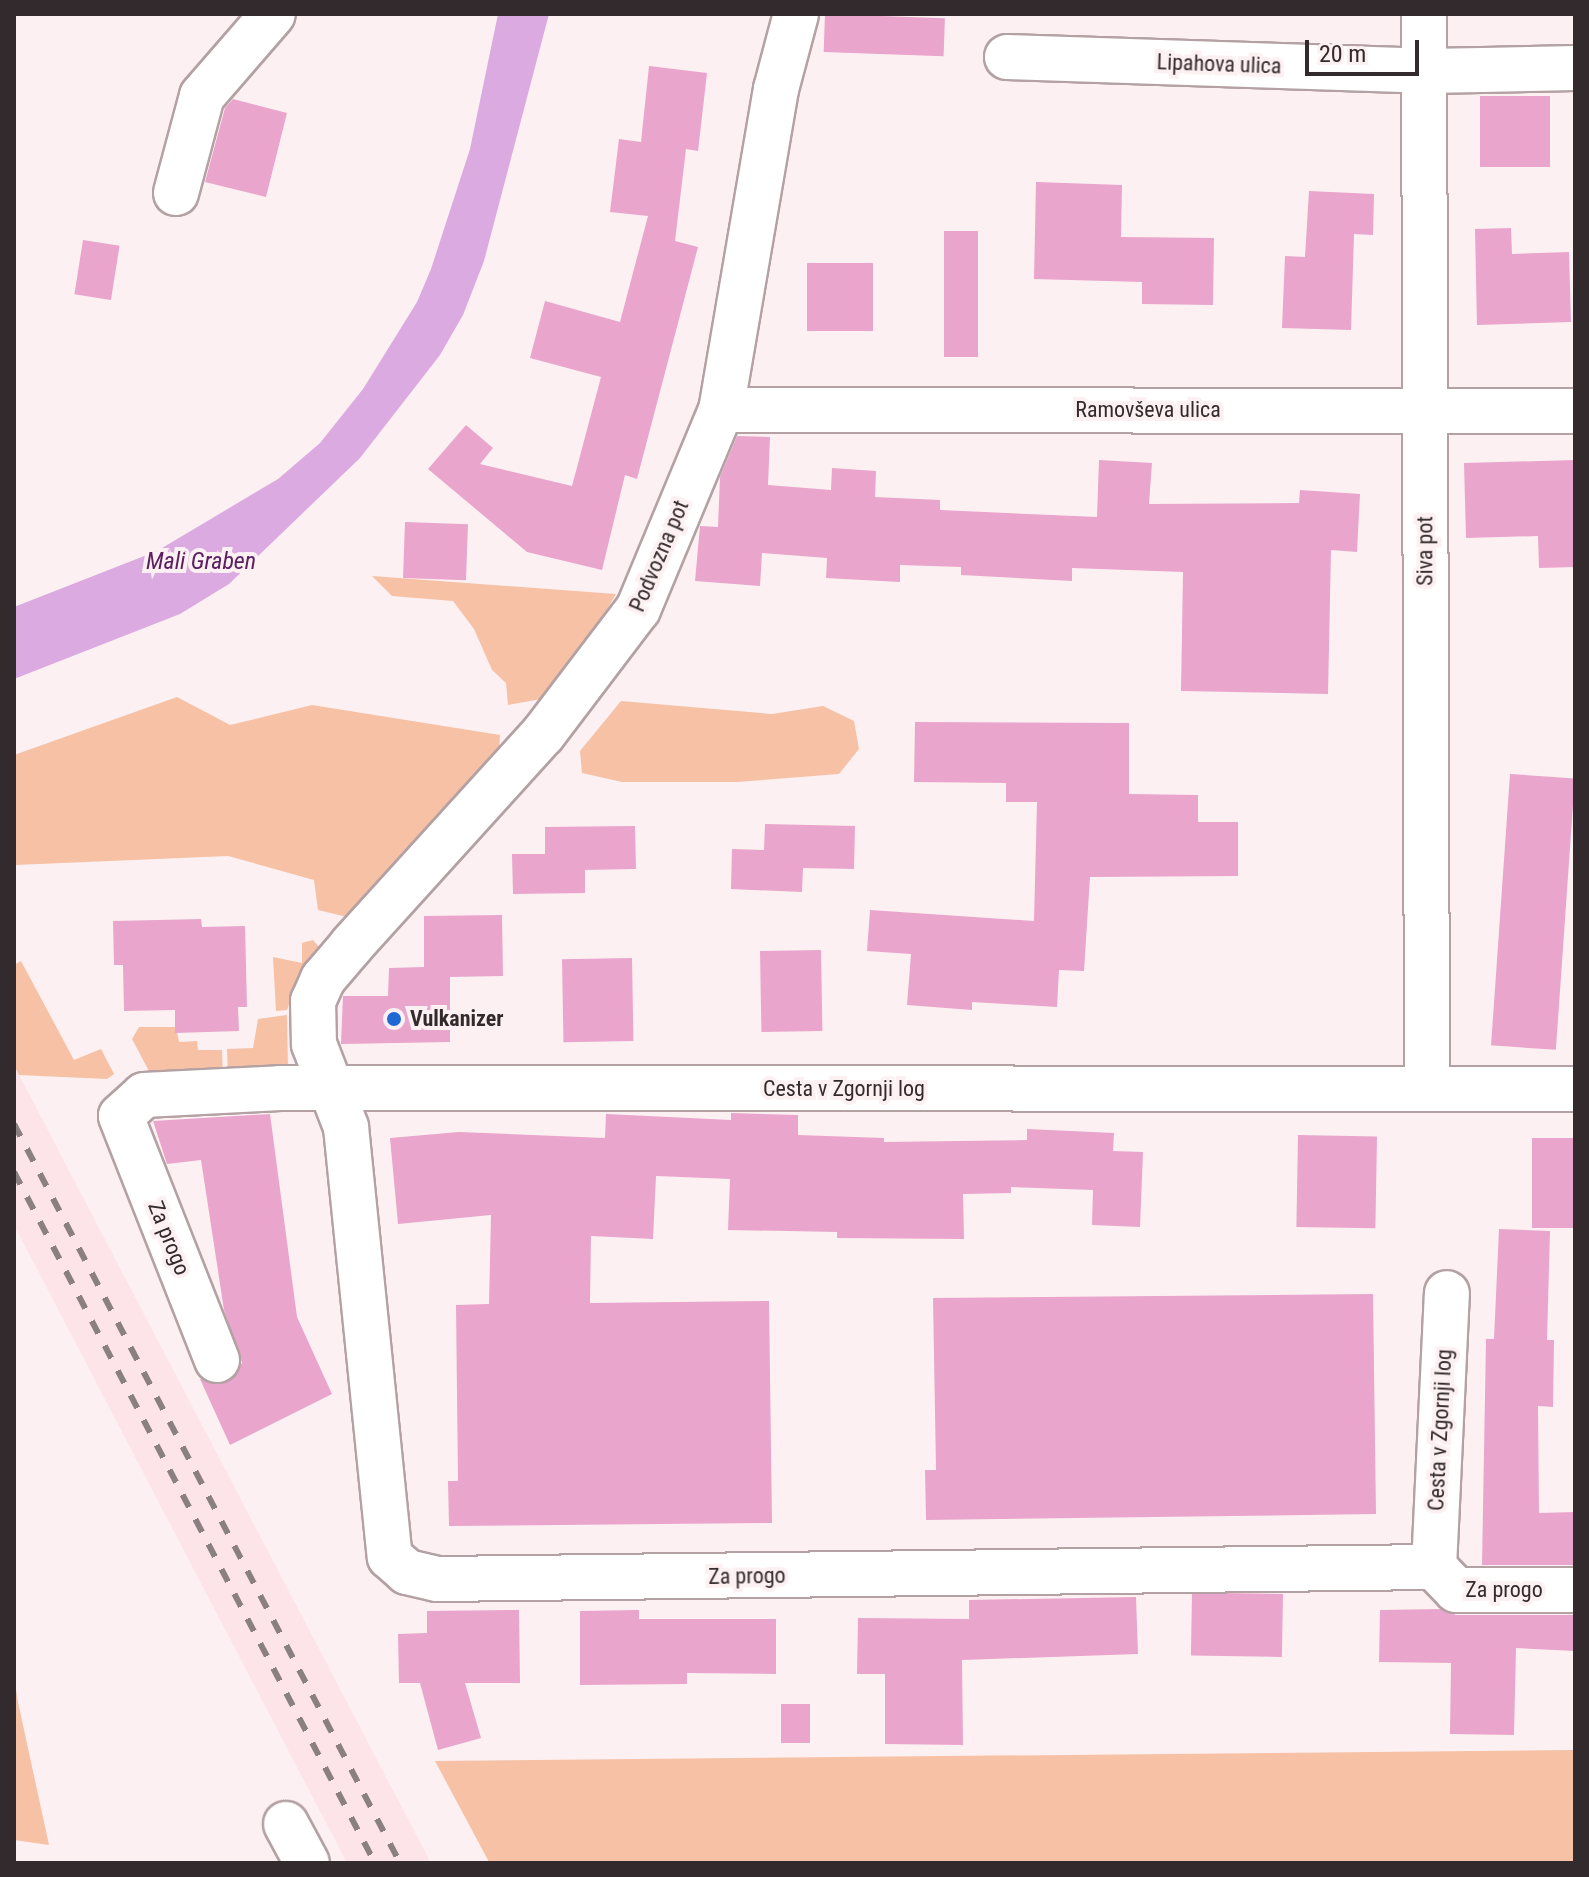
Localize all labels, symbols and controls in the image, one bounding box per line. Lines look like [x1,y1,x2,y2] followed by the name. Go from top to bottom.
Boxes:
[1309,24,1423,74] scale bar
[1319,40,1366,68] text: 20 m
[1156,49,1282,79] street label: Lipahova ulica
[1075,397,1221,423] street label: Ramovševa ulica
[624,496,694,616] street label: Podvozna pot
[1412,516,1438,586] street label: Siva pot
[146,548,256,576] water label: Mali Graben
[410,1006,504,1032] place label: Vulkanizer
[385,1010,403,1028] marker: Vulkanizer
[763,1076,925,1102] street label: Cesta v Zgornji log
[142,1197,196,1279] street label: Za progo
[1423,1348,1457,1512] street label: Cesta v Zgornji log
[708,1562,786,1590] street label: Za progo
[1465,1577,1543,1603] street label: Za progo

